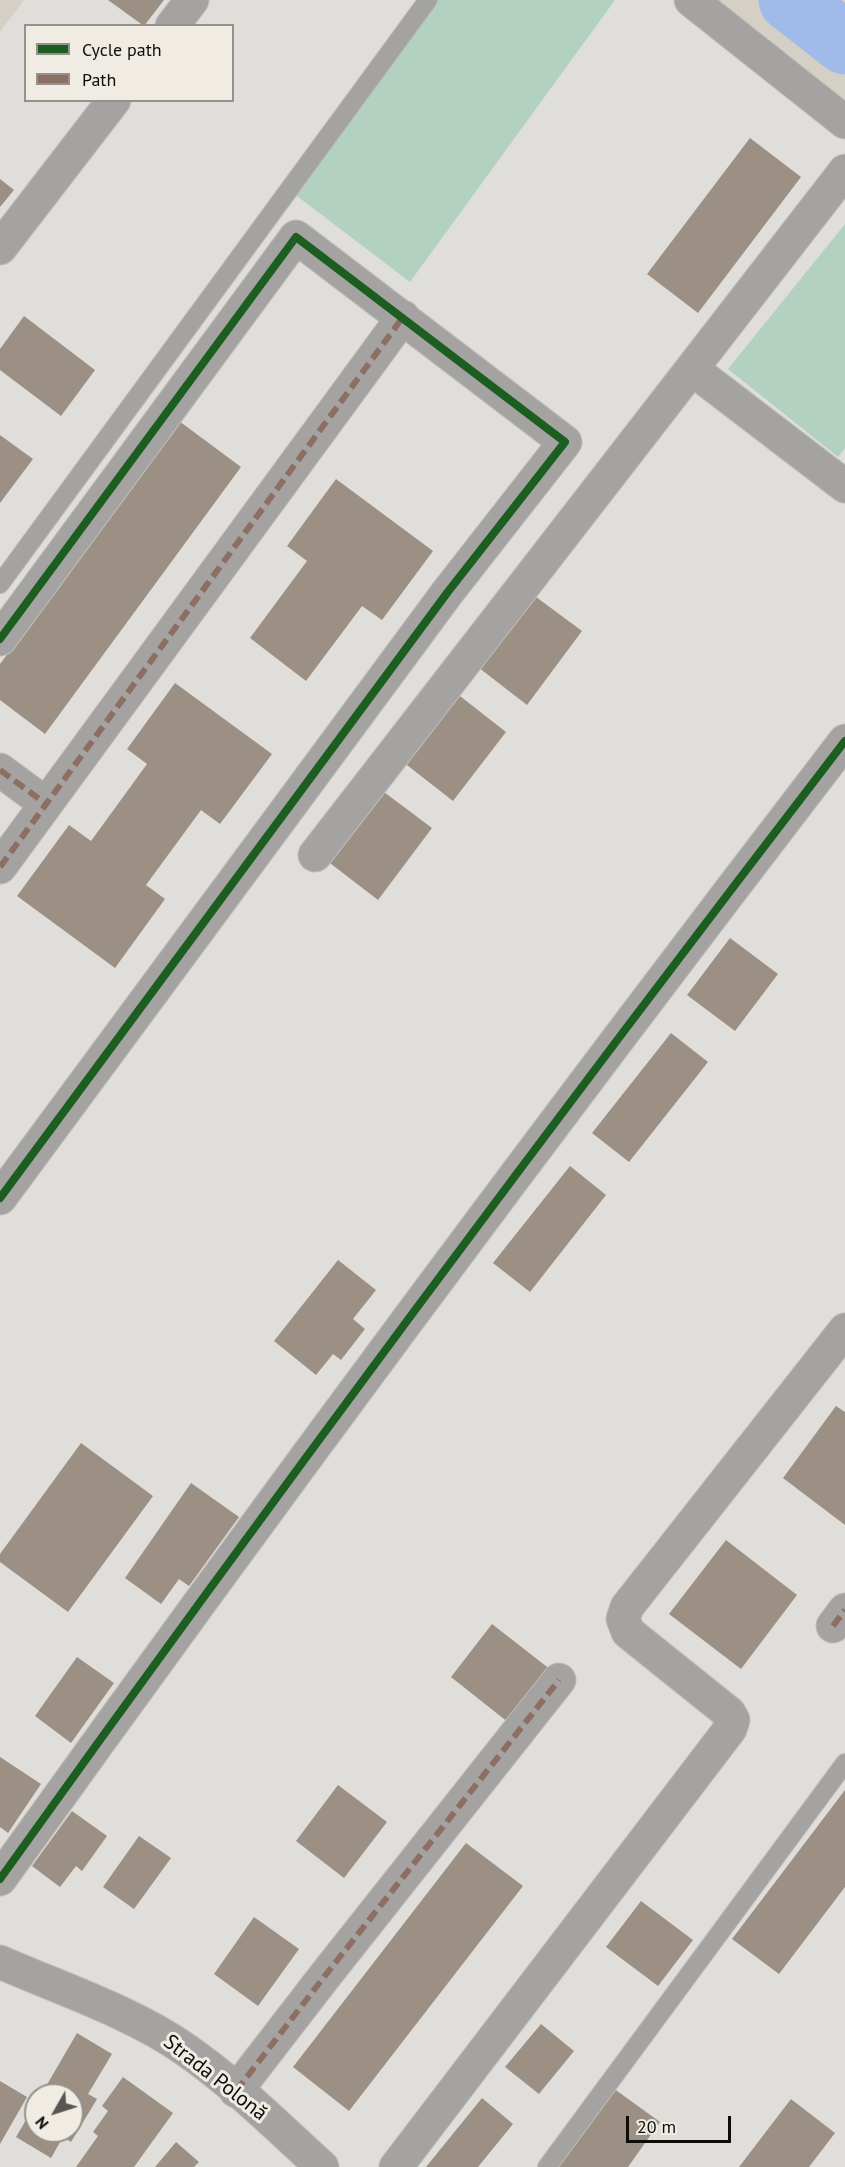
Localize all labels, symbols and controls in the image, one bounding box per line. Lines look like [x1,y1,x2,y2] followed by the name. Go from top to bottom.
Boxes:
[24,24,234,102] legend
[82,38,162,61] text: Cycle path
[82,68,116,91] text: Path
[158,2030,272,2126] street label: Strada Polonă
[24,2083,84,2143] north arrow
[629,2104,734,2142] scale bar
[30,2113,53,2133] text: N
[637,2115,676,2138] text: 20 m

